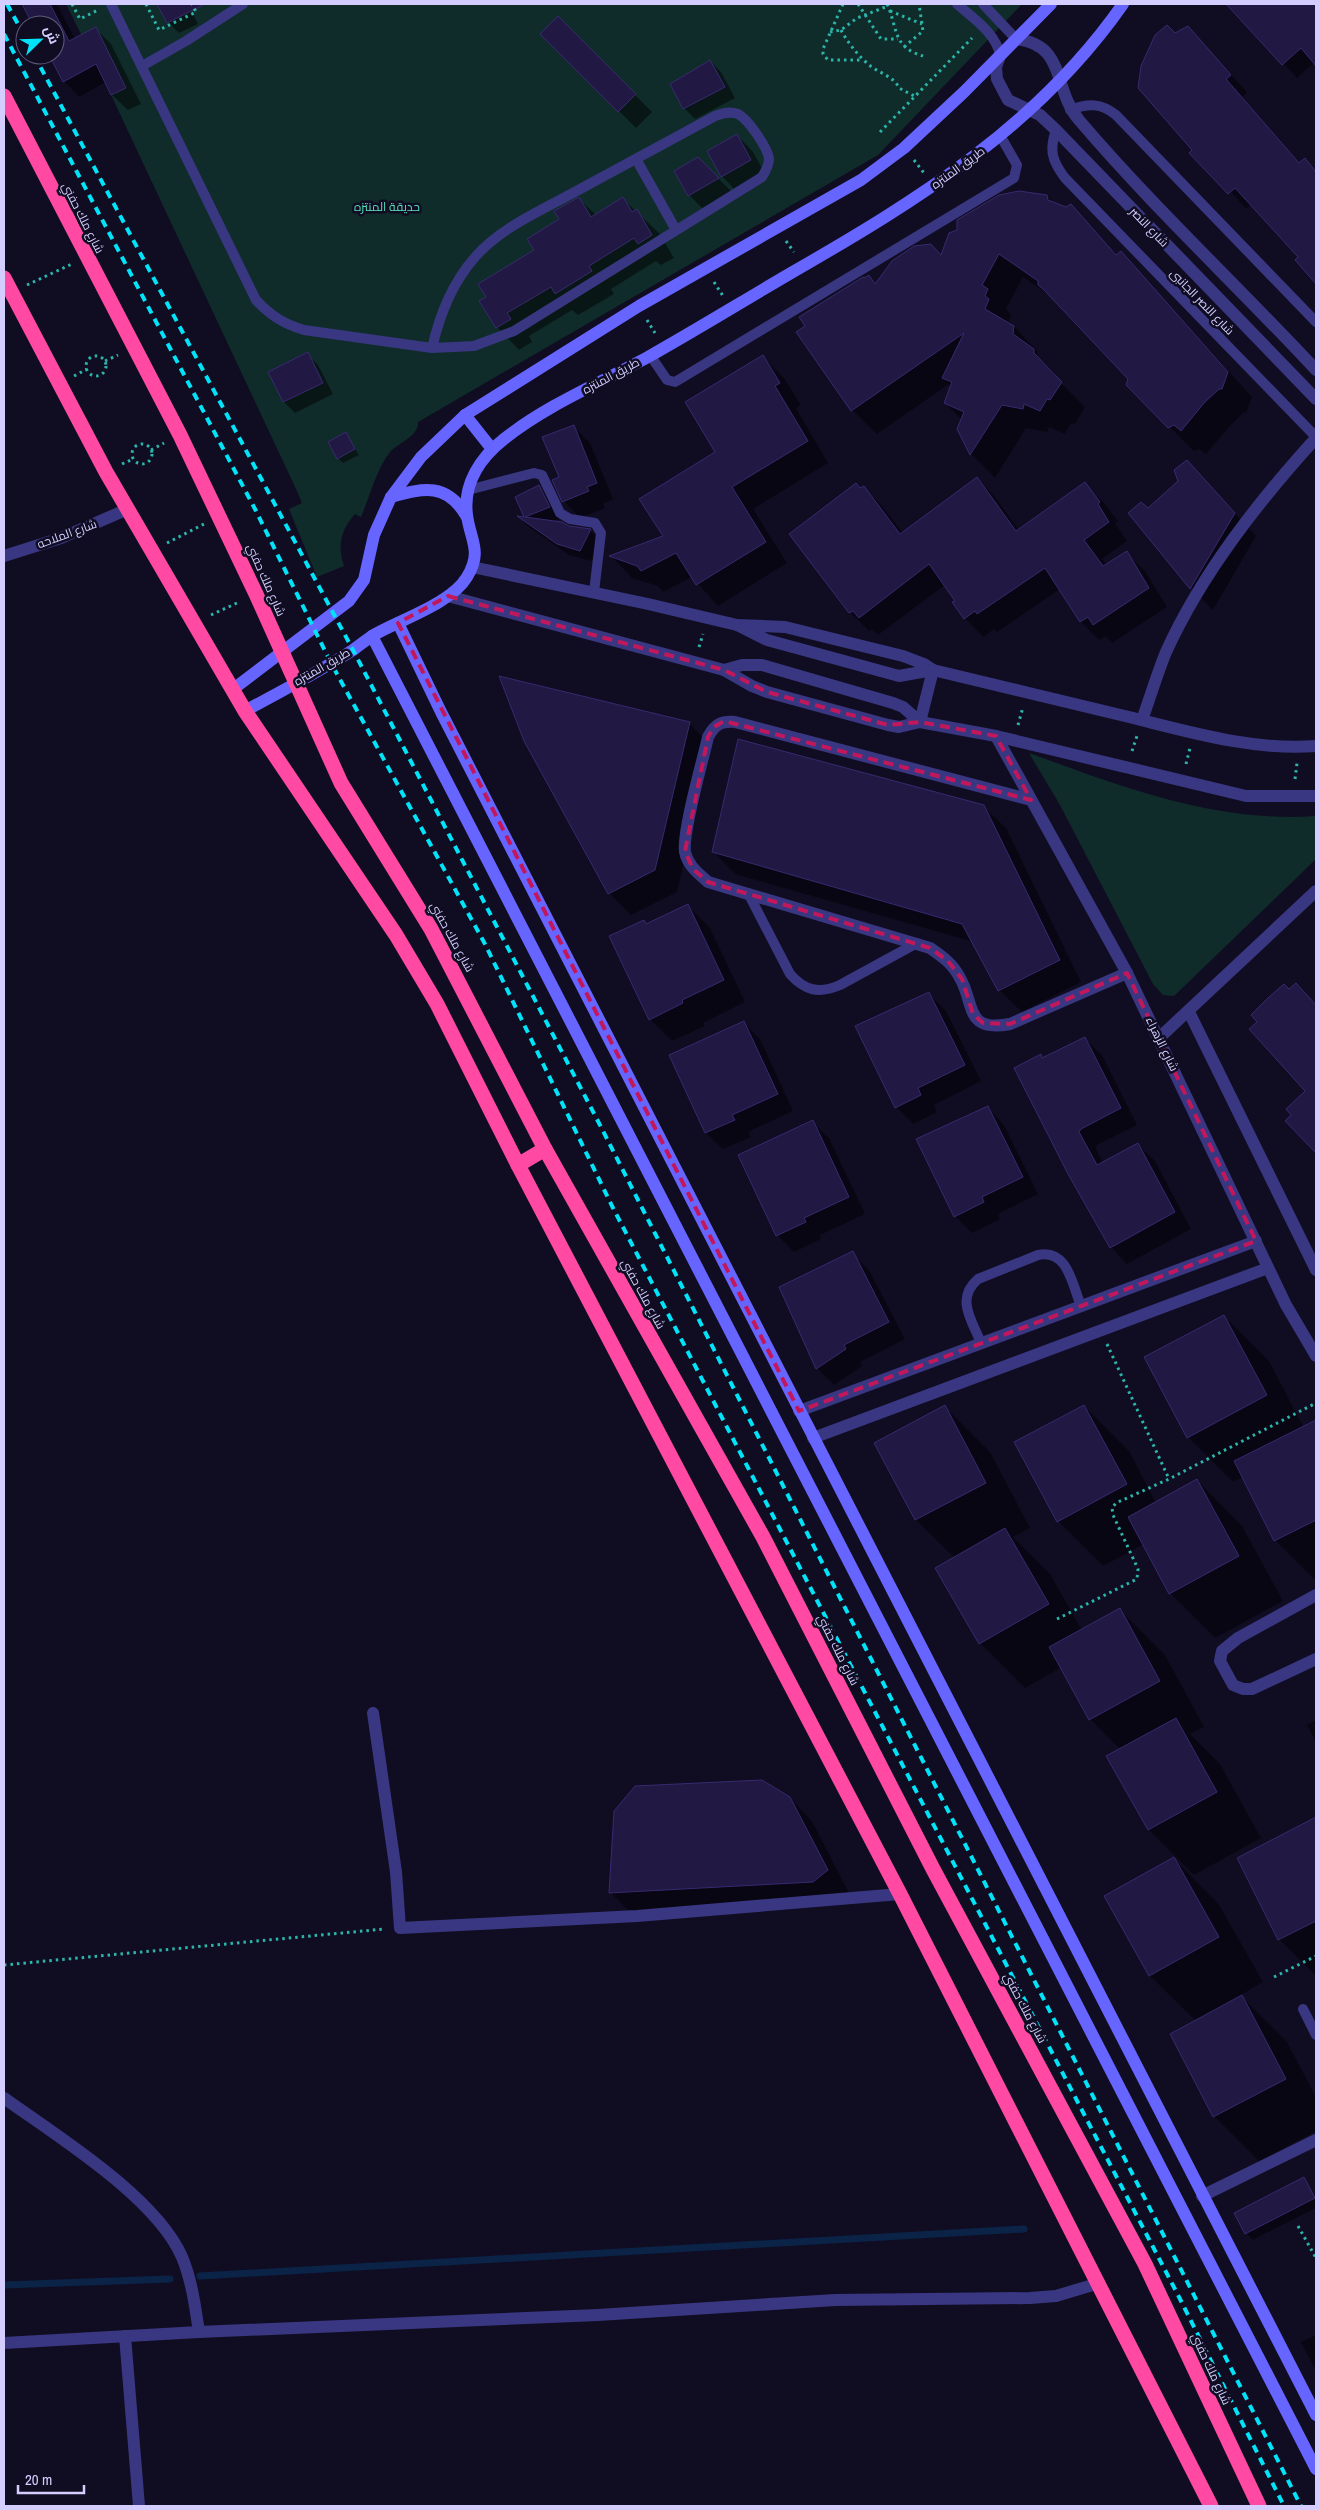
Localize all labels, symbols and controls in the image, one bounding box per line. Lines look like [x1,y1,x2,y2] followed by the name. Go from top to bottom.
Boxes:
[15,15,65,65] north arrow
[40,23,64,47] text: ش
[928,143,988,193] street label: طريق المنتزه
[56,180,108,257] street label: شارع ملك حفني
[354,199,420,215] park label: حديقة المنتزه
[1125,203,1172,250] street label: شارع النصر
[1166,265,1238,339] street label: شارع النصر الجانبى
[580,354,642,398] street label: طريق المنتزه
[35,516,99,552] street label: شارع الملاحه
[241,541,289,620] street label: شارع ملك حفني
[291,644,353,690] street label: طريق المنتزه
[424,899,478,976] street label: شارع ملك حفني
[1142,1014,1182,1074] street label: شارع الزهراء
[615,1256,669,1333] street label: شارع ملك حفني
[811,1612,863,1689] street label: شارع ملك حفني
[998,1970,1050,2047] street label: شارع ملك حفني
[1186,2330,1235,2408] street label: شارع ملك حفني
[18,2462,84,2494] scale bar
[25,2469,52,2490] text: 20 m

